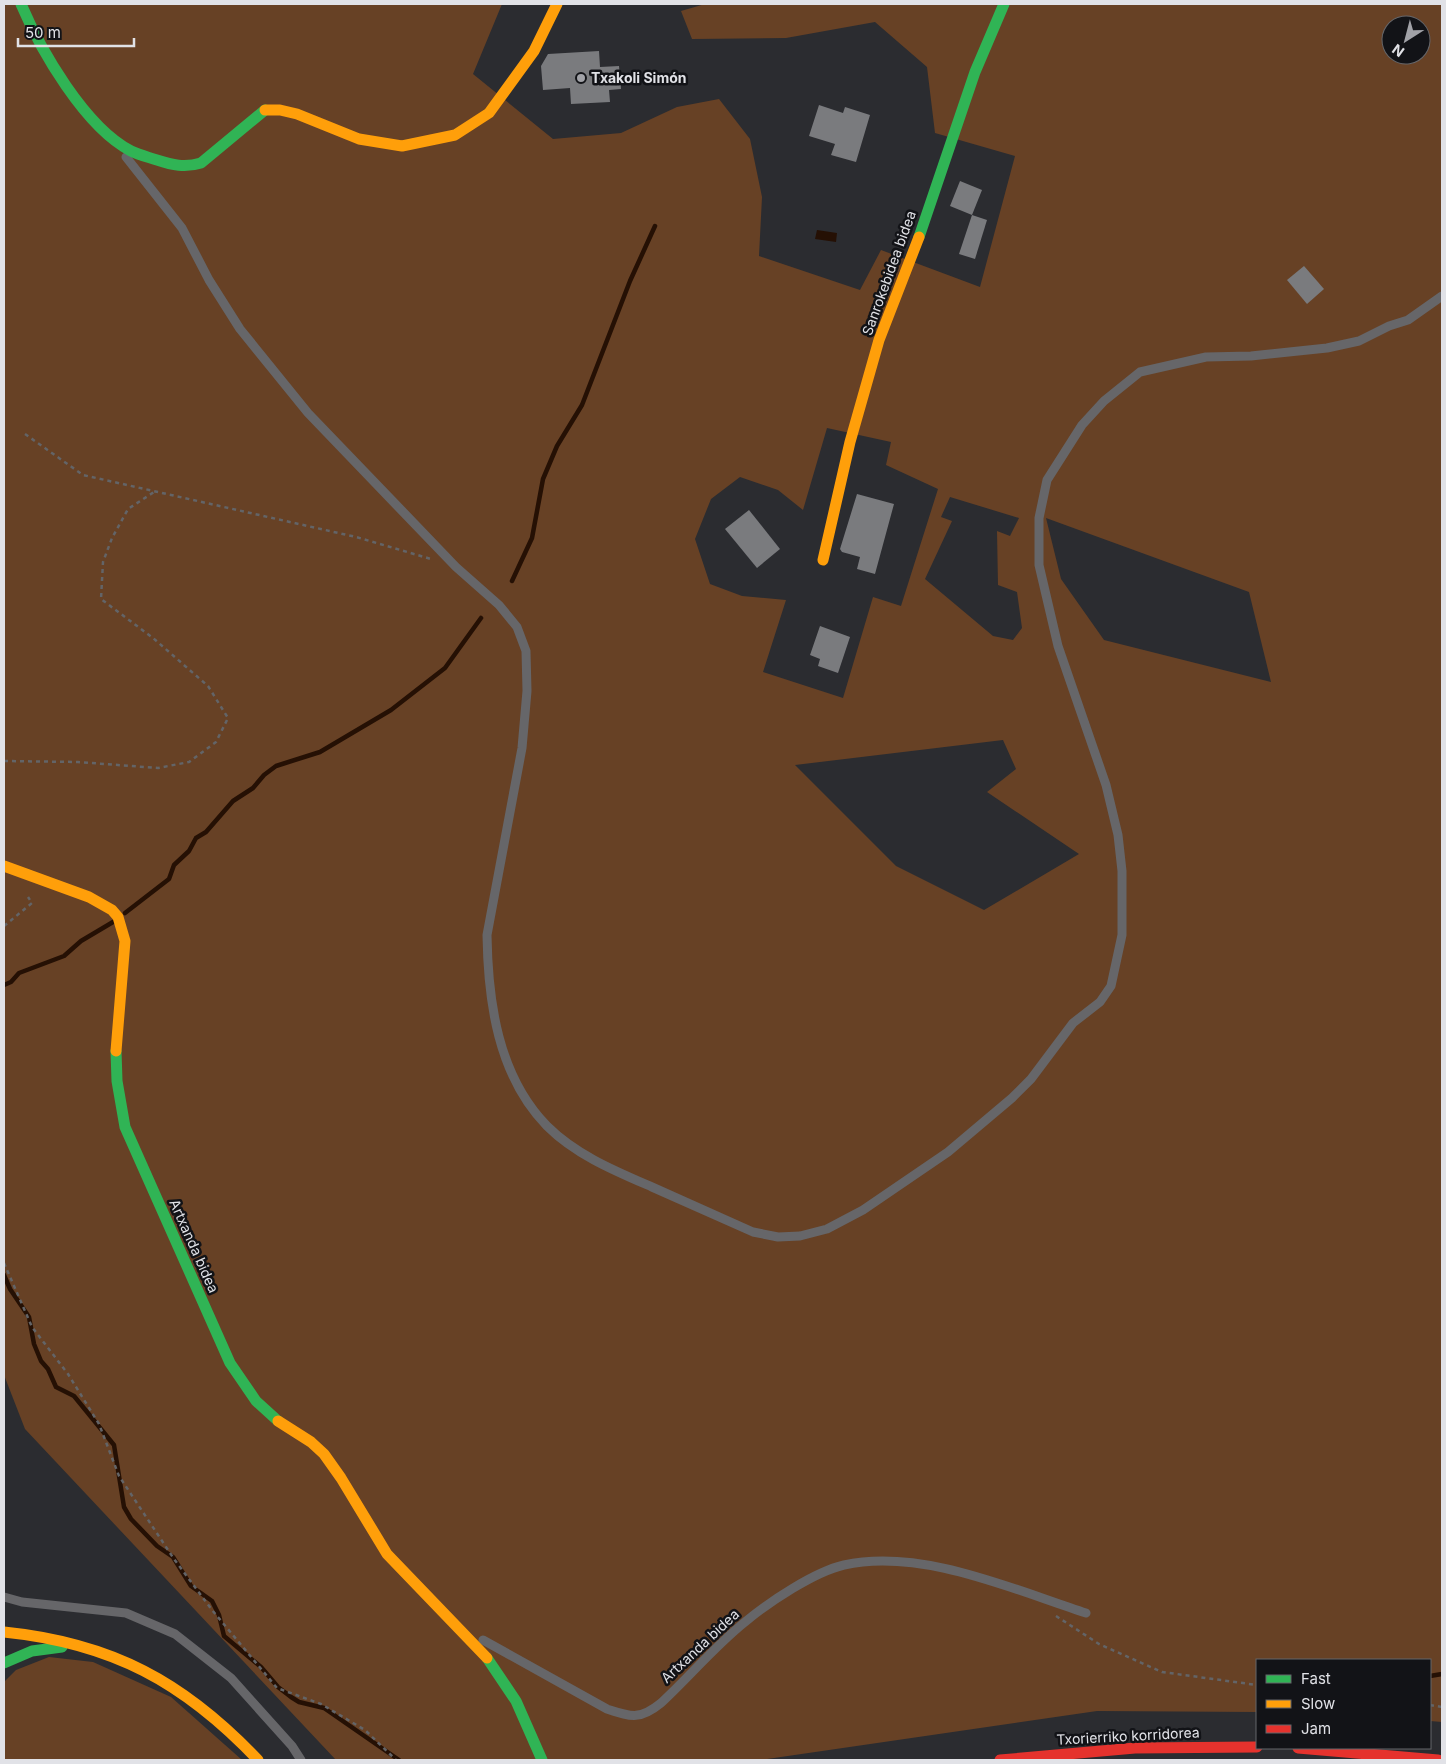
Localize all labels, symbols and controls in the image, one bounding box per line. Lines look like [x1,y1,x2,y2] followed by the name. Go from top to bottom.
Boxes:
[18,15,134,47] scale bar
[1381,15,1431,65] north arrow
[25,23,61,42] text: 50 m
[1389,41,1407,61] text: N
[591,69,686,86] place label: Txakoli Simón
[575,72,587,84] marker: Txakoli Simón
[858,208,919,337] street label: Sanrokebidea bidea
[166,1196,223,1295] street label: Artxanda bidea
[657,1605,742,1686] street label: Artxanda bidea
[1256,1659,1431,1749] legend
[1301,1669,1331,1688] text: Fast
[1301,1694,1335,1713] text: Slow
[1301,1719,1331,1738] text: Jam
[1056,1723,1200,1748] street label: Txorierriko korridorea

